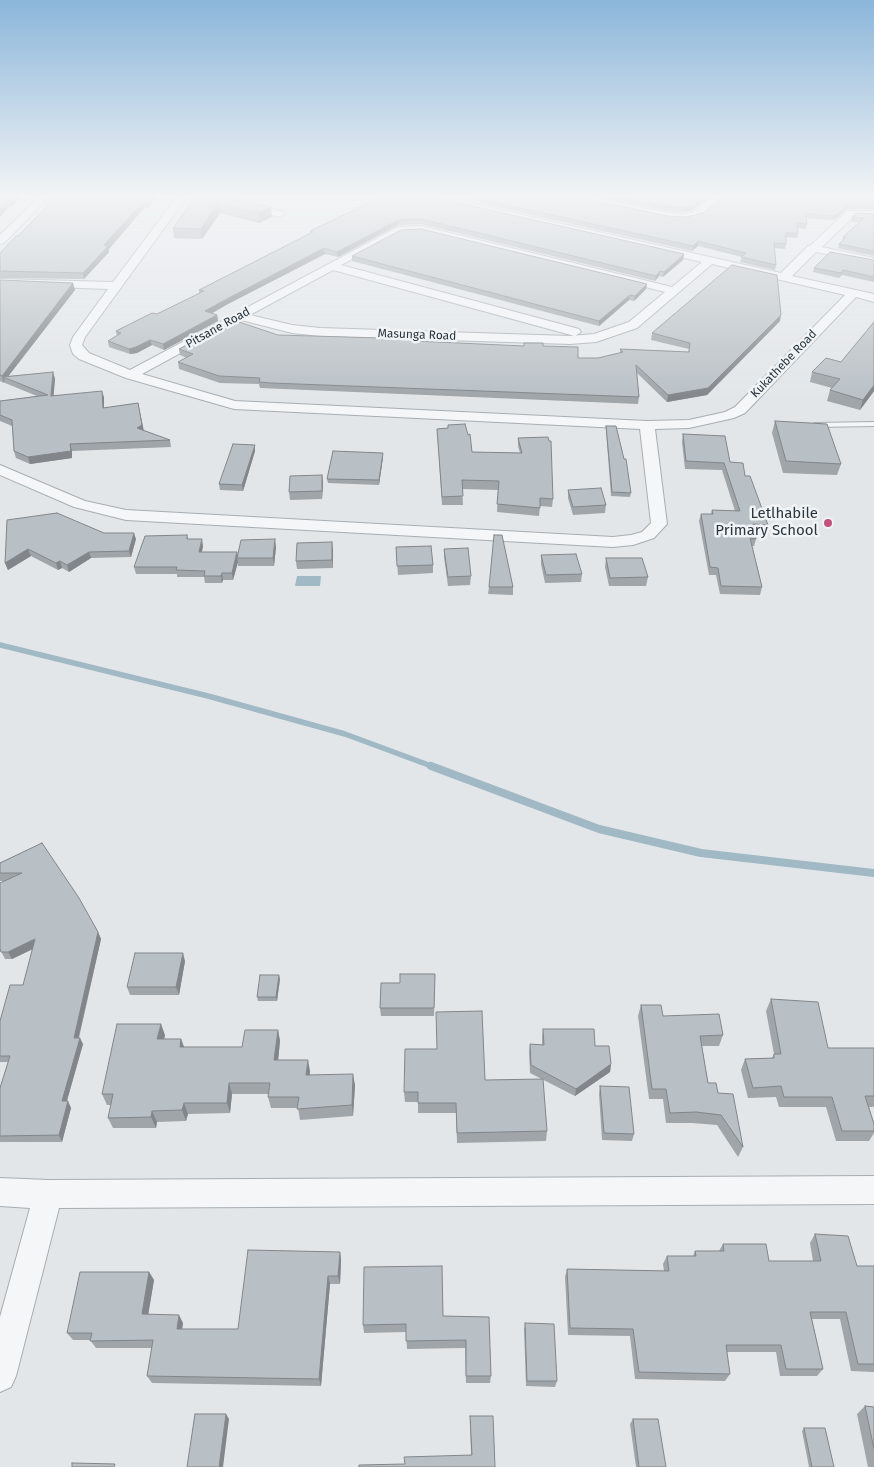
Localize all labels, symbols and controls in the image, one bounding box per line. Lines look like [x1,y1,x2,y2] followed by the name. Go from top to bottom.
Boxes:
[183,304,253,352] street label: Pitsane Road
[377,326,457,344] street label: Masunga Road
[748,327,820,401] street label: Kukathebe Road
[715,505,818,540] place label: Letlhabile Primary School
[822,517,834,529] marker: Letlhabile Primary School

